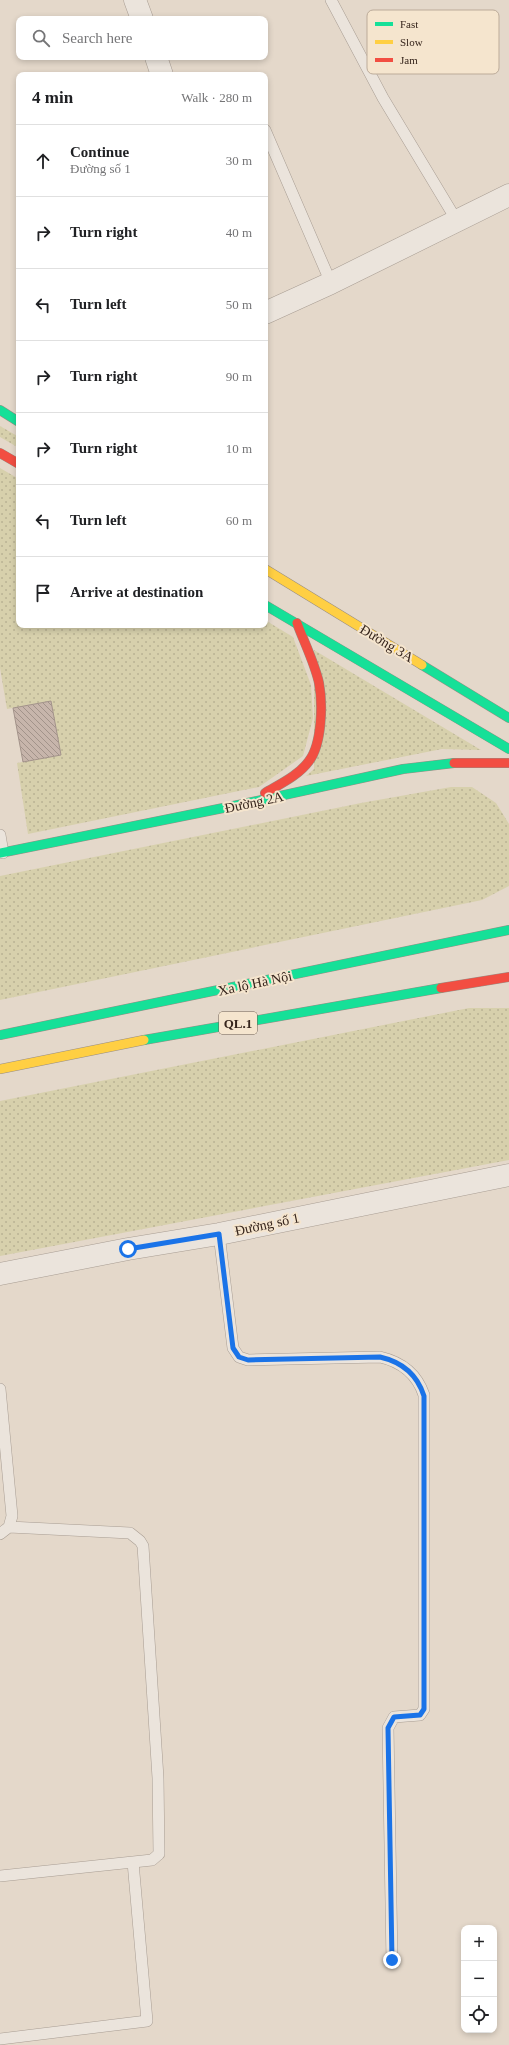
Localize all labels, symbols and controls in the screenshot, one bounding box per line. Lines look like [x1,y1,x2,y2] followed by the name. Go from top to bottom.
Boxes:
[367,10,499,74] legend
[16,16,268,60] search box
[400,18,418,30] text: Fast
[30,27,52,49] icon: search
[62,30,132,46] text: Search here
[400,36,423,48] text: Slow
[400,54,418,66] text: Jam
[32,88,73,107] text: 4 min
[181,90,252,105] text: Walk · 280 m
[70,144,129,160] text: Continue
[32,150,54,172] icon: ahead
[226,153,252,168] text: 30 m
[70,161,131,176] text: Đường số 1
[32,222,54,244] icon: right
[70,224,137,240] text: Turn right
[226,225,252,240] text: 40 m
[32,294,54,316] icon: left
[70,296,127,312] text: Turn left
[226,297,252,312] text: 50 m
[32,366,54,388] icon: right
[70,368,137,384] text: Turn right
[226,369,252,384] text: 90 m
[32,438,54,460] icon: right
[70,440,137,456] text: Turn right
[226,441,252,456] text: 10 m
[32,510,54,532] icon: left
[70,512,127,528] text: Turn left
[226,513,252,528] text: 60 m
[32,582,54,604] icon: arrive
[70,584,203,600] text: Arrive at destination
[357,622,417,666] street label: Đường 3A
[223,789,286,816] street label: Đường 2A
[217,968,293,999] street label: Xa lộ Hà Nội
[219,1012,257,1034] road number: QL.1
[233,1210,301,1239] street label: Đường số 1
[119,1240,137,1258] route start
[461,1925,497,2033] map controls
[461,1925,497,1961] button: +
[383,1951,401,1969] route end
[461,1961,497,1997] button: −
[461,1997,497,2033] button: locate

